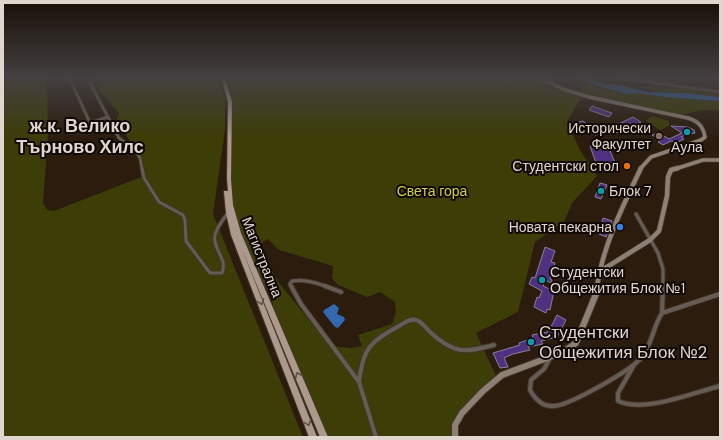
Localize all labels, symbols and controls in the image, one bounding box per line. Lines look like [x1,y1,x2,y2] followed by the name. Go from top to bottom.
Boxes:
[16,114,144,159] district label: ж.к. Велико Търново Хилс
[568,119,652,153] place label: Исторически Факултет
[682,127,692,137] marker: Аула
[654,131,664,141] marker: Исторически Факултет
[671,138,703,156] place label: Аула
[512,157,619,175] place label: Студентски стол
[622,161,632,171] marker: Студентски стол
[397,182,468,200] park label: Света гора
[609,182,651,200] place label: Блок 7
[596,186,606,196] marker: Блок 7
[238,214,286,300] street label: Магистрална
[509,218,612,236] place label: Новата пекарна
[615,222,625,232] marker: Новата пекарна
[550,263,685,297] place label: Студентски Общежития Блок №1
[537,275,547,285] marker: Студентски Общежития Блок №1
[256,299,264,306] one-way arrow
[539,321,707,363] place label: Студентски Общежития Блок №2
[526,337,536,347] marker: Студентски Общежития Блок №2
[295,372,303,379] one-way arrow
[303,420,311,427] one-way arrow

